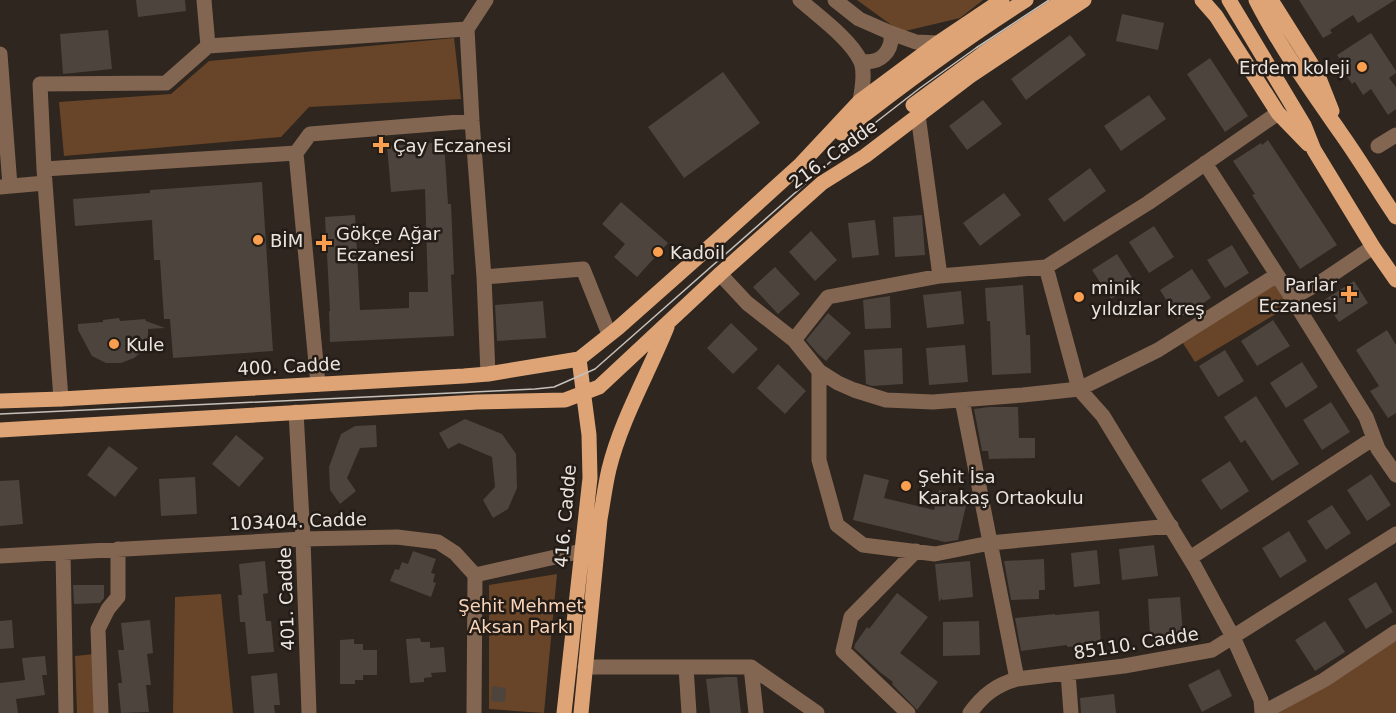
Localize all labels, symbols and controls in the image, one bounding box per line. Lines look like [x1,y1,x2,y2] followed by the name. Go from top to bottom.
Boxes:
[1239,57,1350,78] place label: Erdem koleji
[1355,60,1369,74] marker: Erdem koleji
[785,115,881,193] street label: 216. Cadde
[393,135,512,156] place label: Çay Eczanesi
[374,138,388,152] marker: Çay Eczanesi
[336,223,441,265] place label: Gökçe Ağar Eczanesi
[270,230,303,251] place label: BİM
[251,233,265,247] marker: BİM
[317,236,331,250] marker: Gökçe Ağar Eczanesi
[670,242,725,263] place label: Kadoil
[651,245,665,259] marker: Kadoil
[1258,274,1338,316] place label: Parlar Eczanesi
[1091,277,1205,319] place label: minik yıldızlar kreş
[1342,287,1356,301] marker: Parlar Eczanesi
[1072,290,1086,304] marker: minik yıldızlar kreş
[126,334,164,355] place label: Kule
[107,337,121,351] marker: Kule
[237,353,341,379] street label: 400. Cadde
[550,464,580,568] street label: 416. Cadde
[918,466,1084,508] place label: Şehit İsa Karakaş Ortaokulu
[899,479,913,493] marker: Şehit İsa Karakaş Ortaokulu
[229,508,367,534] street label: 103404. Cadde
[274,547,298,651] street label: 401. Cadde
[458,595,584,637] park label: Şehit Mehmet Aksan Parkı
[1072,623,1200,663] street label: 85110. Cadde

